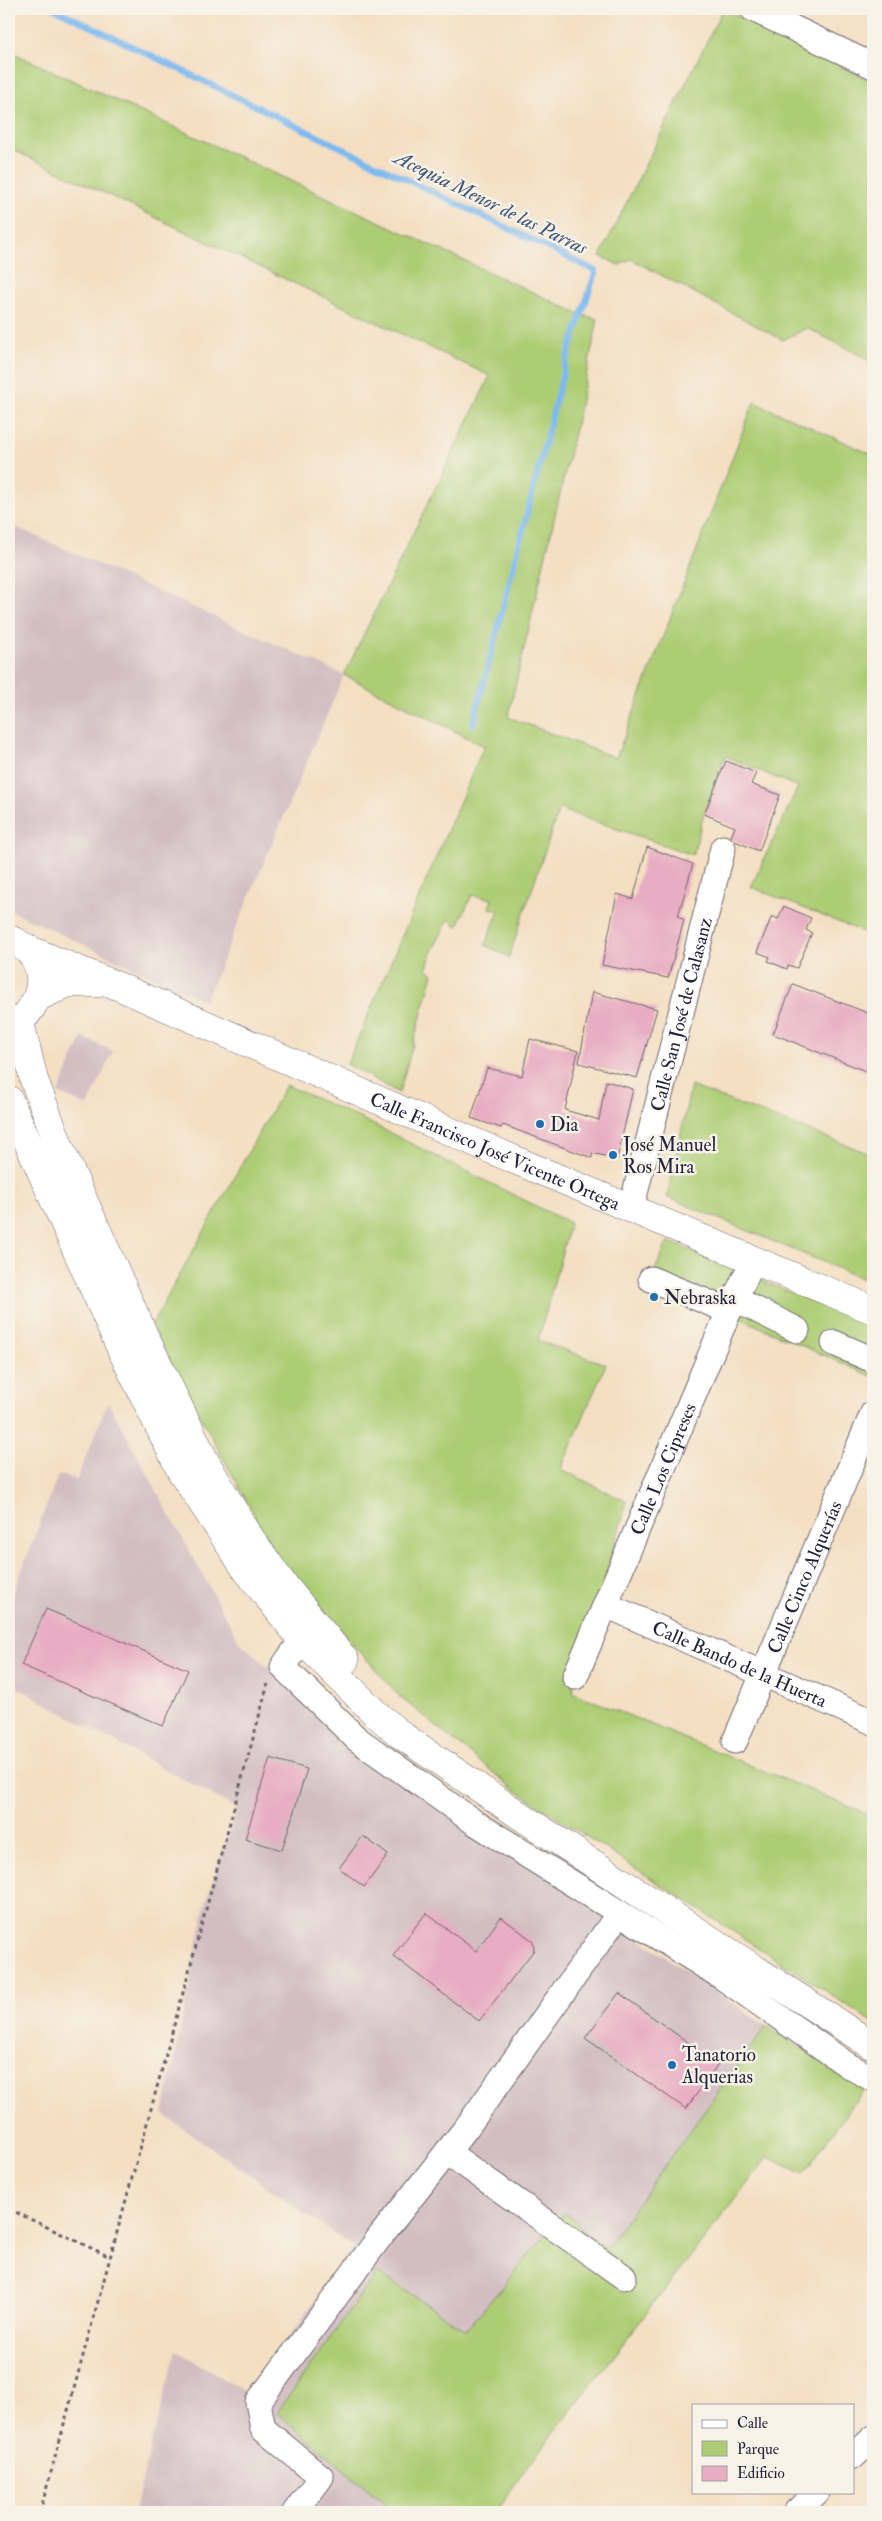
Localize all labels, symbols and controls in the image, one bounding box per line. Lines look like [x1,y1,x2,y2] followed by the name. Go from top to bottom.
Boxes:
[388,144,592,260] water label: Acequia Menor de las Parras
[645,915,718,1114] street label: Calle San José de Calasanz
[366,1087,624,1216] street label: Calle Francisco José Vicente Ortega
[550,1113,579,1137] place label: Dia
[534,1118,546,1130] marker: Dia
[622,1133,716,1179] place label: José Manuel Ros Mira
[607,1149,619,1161] marker: José Manuel Ros Mira
[664,1286,736,1310] place label: Nebraska
[648,1291,660,1303] marker: Nebraska
[625,1399,702,1539] street label: Calle Los Cipreses
[762,1497,848,1657] street label: Calle Cinco Alquerías
[648,1616,830,1713] street label: Calle Bando de la Huerta
[681,2043,756,2089] place label: Tanatorio Alquerias
[666,2059,678,2071] marker: Tanatorio Alquerias
[692,2404,854,2494] legend
[737,2414,768,2433] text: Calle
[737,2440,779,2459] text: Parque
[737,2464,785,2483] text: Edificio

